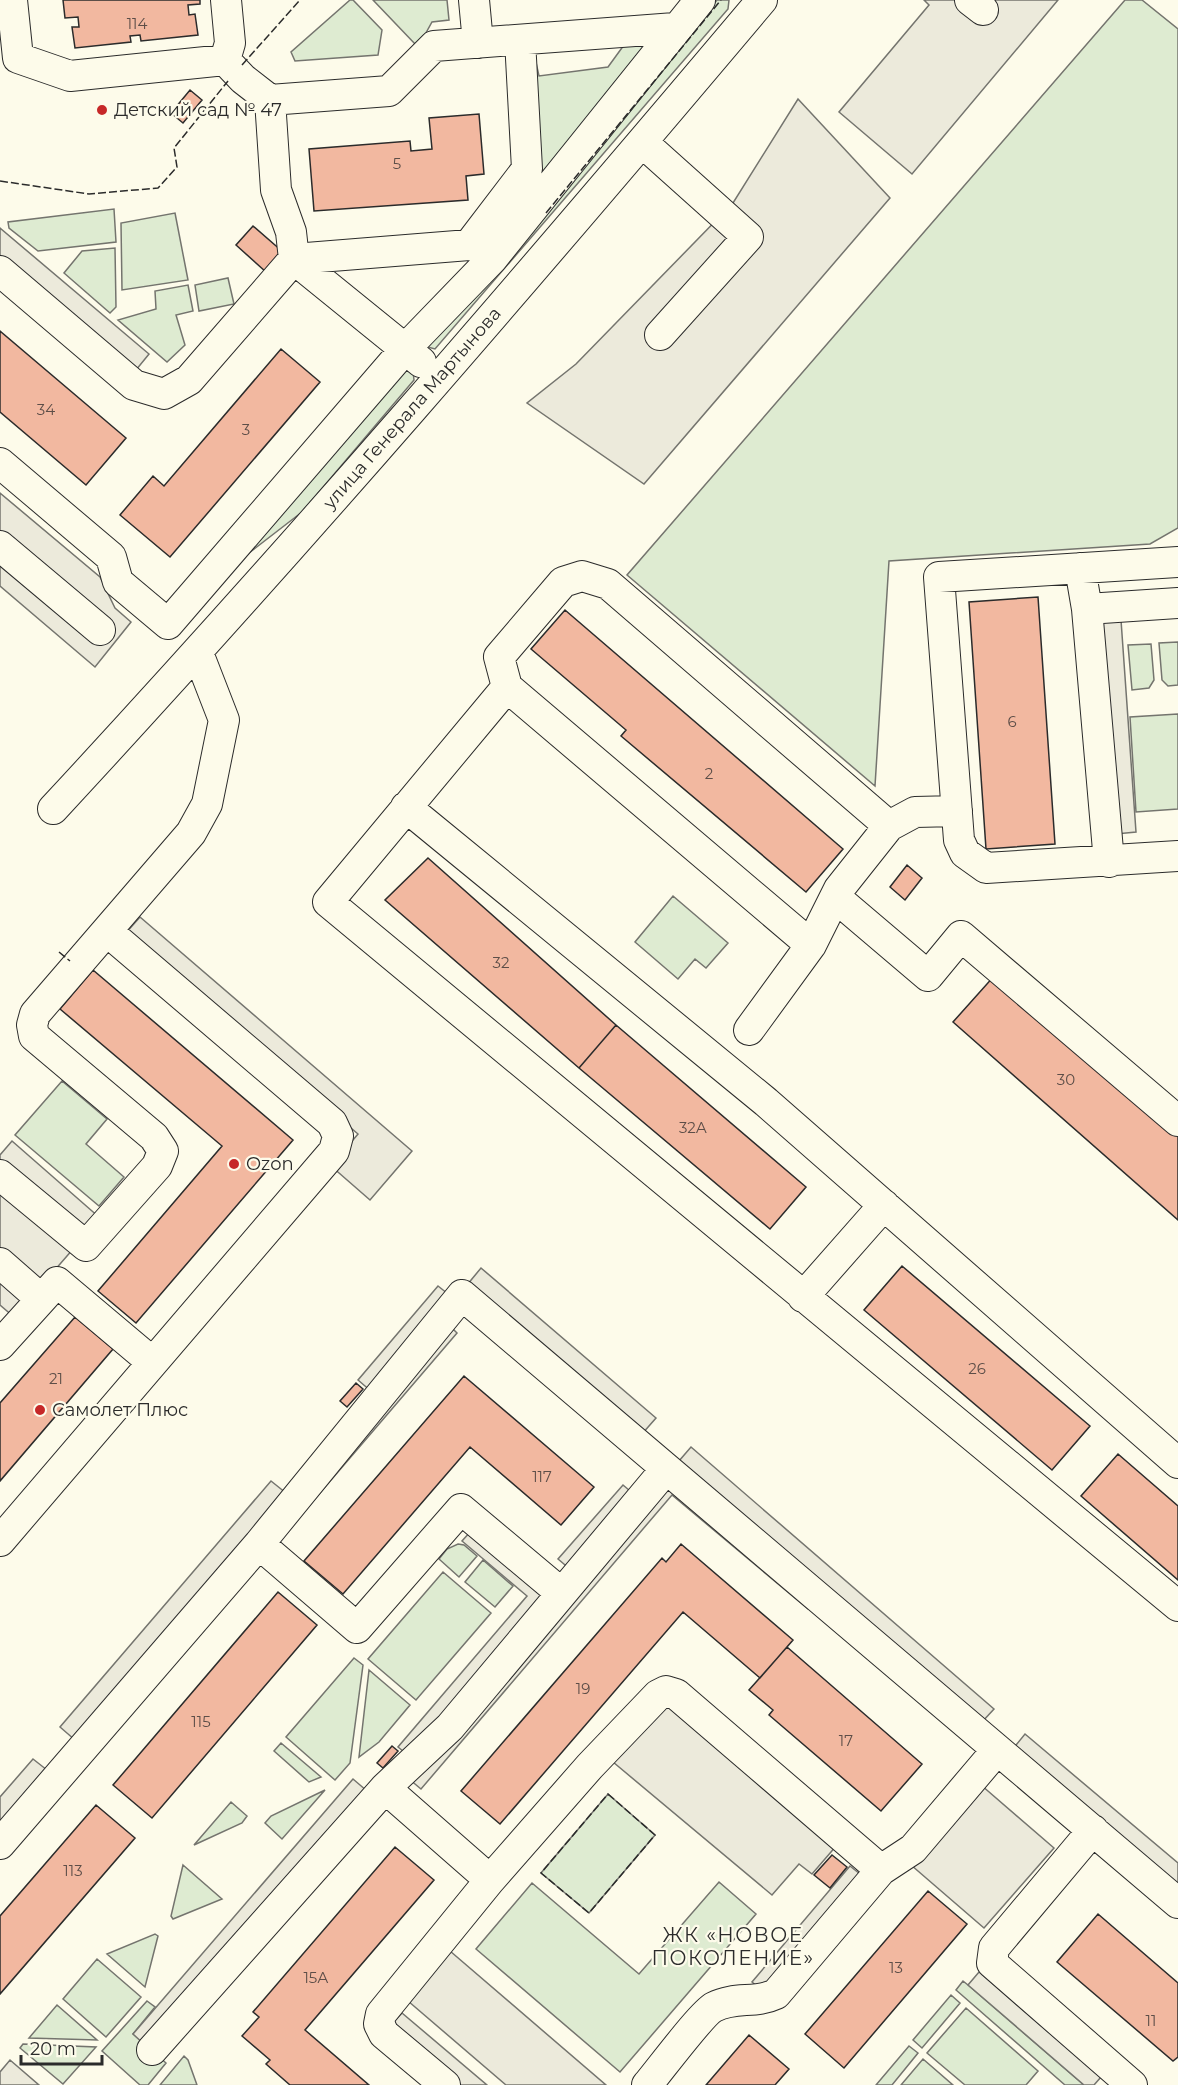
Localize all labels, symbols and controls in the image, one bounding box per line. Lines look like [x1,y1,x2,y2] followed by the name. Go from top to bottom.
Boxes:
[127,14,147,33] house number: 114
[114,99,282,121] place label: Детский сад № 47
[95,103,109,117] marker: Детский сад № 47
[393,154,401,173] house number: 5
[318,303,506,514] street label: улица Генерала Мартынова
[37,400,55,419] house number: 34
[242,420,250,439] house number: 3
[1007,712,1017,731] house number: 6
[705,764,713,783] house number: 2
[493,953,509,972] house number: 32
[1057,1070,1075,1089] house number: 30
[679,1118,707,1137] house number: 32А
[246,1153,294,1175] place label: Ozon
[227,1157,241,1171] marker: Ozon
[968,1359,986,1378] house number: 26
[49,1369,63,1388] house number: 21
[52,1399,188,1421] place label: Самолет Плюс
[33,1403,47,1417] marker: Самолет Плюс
[532,1467,552,1486] house number: 117
[576,1679,590,1698] house number: 19
[191,1712,211,1731] house number: 115
[839,1731,853,1750] house number: 17
[63,1861,83,1880] house number: 113
[651,1923,815,1970] district label: ЖК «НОВОЕ ПОКОЛЕНИЕ»
[889,1958,903,1977] house number: 13
[303,1968,329,1987] house number: 15А
[1146,2011,1156,2030] house number: 11
[21,2028,102,2066] scale bar
[30,2038,76,2060] text: 20 m

